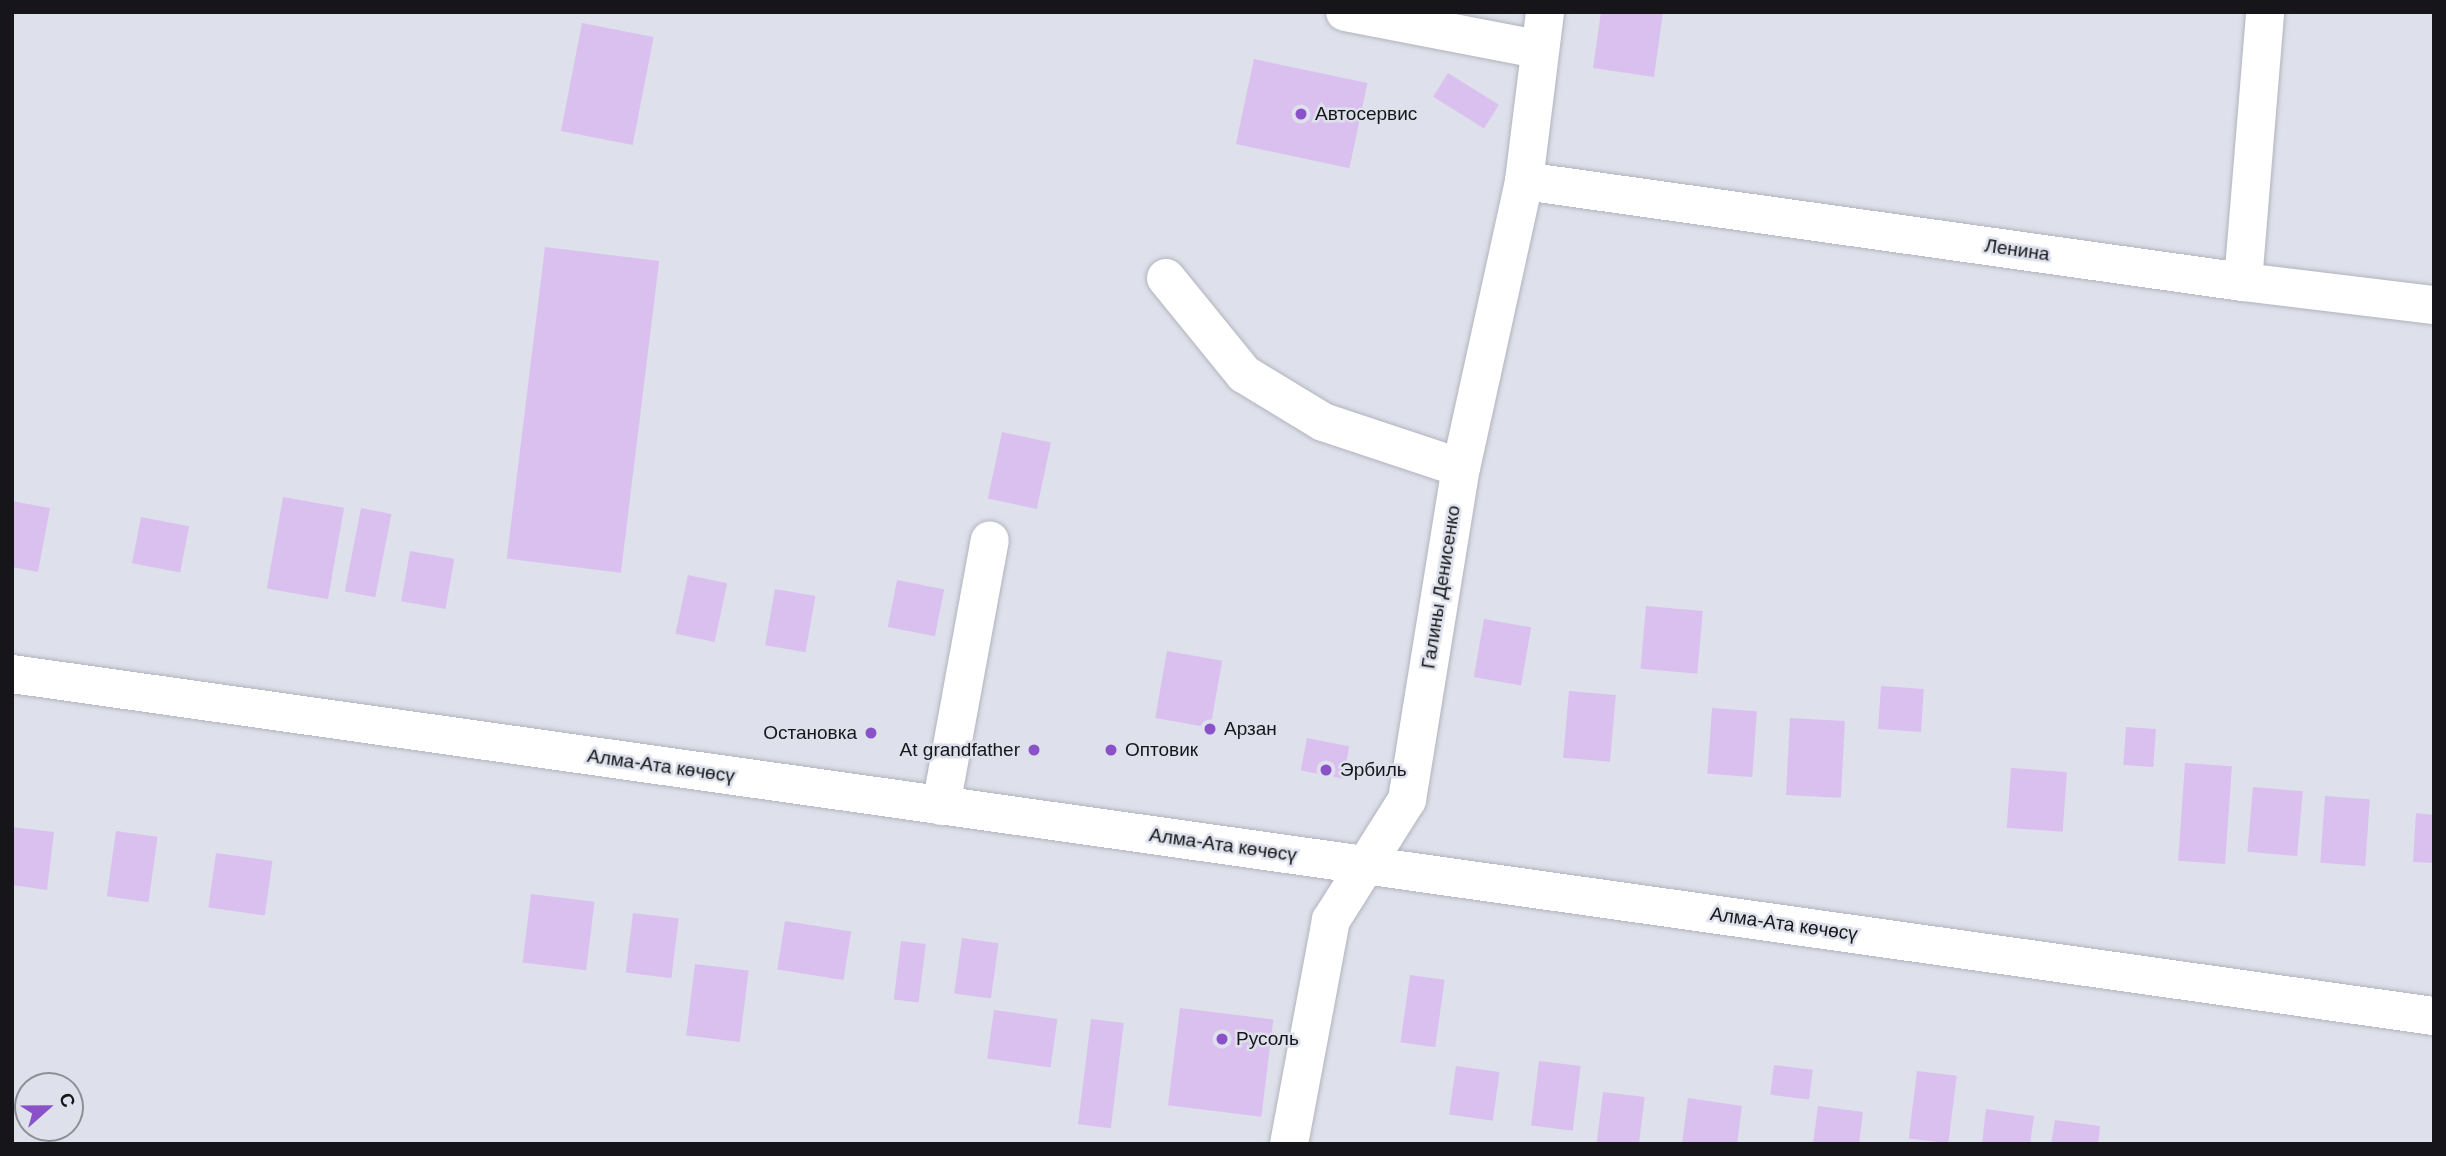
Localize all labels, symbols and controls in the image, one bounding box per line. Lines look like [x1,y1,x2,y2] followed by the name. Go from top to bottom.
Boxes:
[1315,103,1417,125] place label: Автосервис
[1293,106,1309,122] marker: Автосервис
[1983,234,2051,266] street label: Ленина
[1417,504,1465,670] street label: Галины Денисенко
[1224,718,1277,740] place label: Арзан
[1202,721,1218,737] marker: Арзан
[763,722,857,744] place label: Остановка
[863,725,879,741] marker: Остановка
[900,739,1020,761] place label: At grandfather
[1125,739,1198,761] place label: Оптовик
[1026,742,1042,758] marker: At grandfather
[1103,742,1119,758] marker: Оптовик
[586,744,736,788] street label: Алма-Ата көчөсү
[1340,759,1407,781] place label: Эрбиль
[1318,762,1334,778] marker: Эрбиль
[1148,823,1298,867] street label: Алма-Ата көчөсү
[1709,902,1859,946] street label: Алма-Ата көчөсү
[1236,1028,1299,1050] place label: Русоль
[1214,1031,1230,1047] marker: Русоль
[14,1072,84,1142] north arrow
[55,1090,79,1110] text: С

